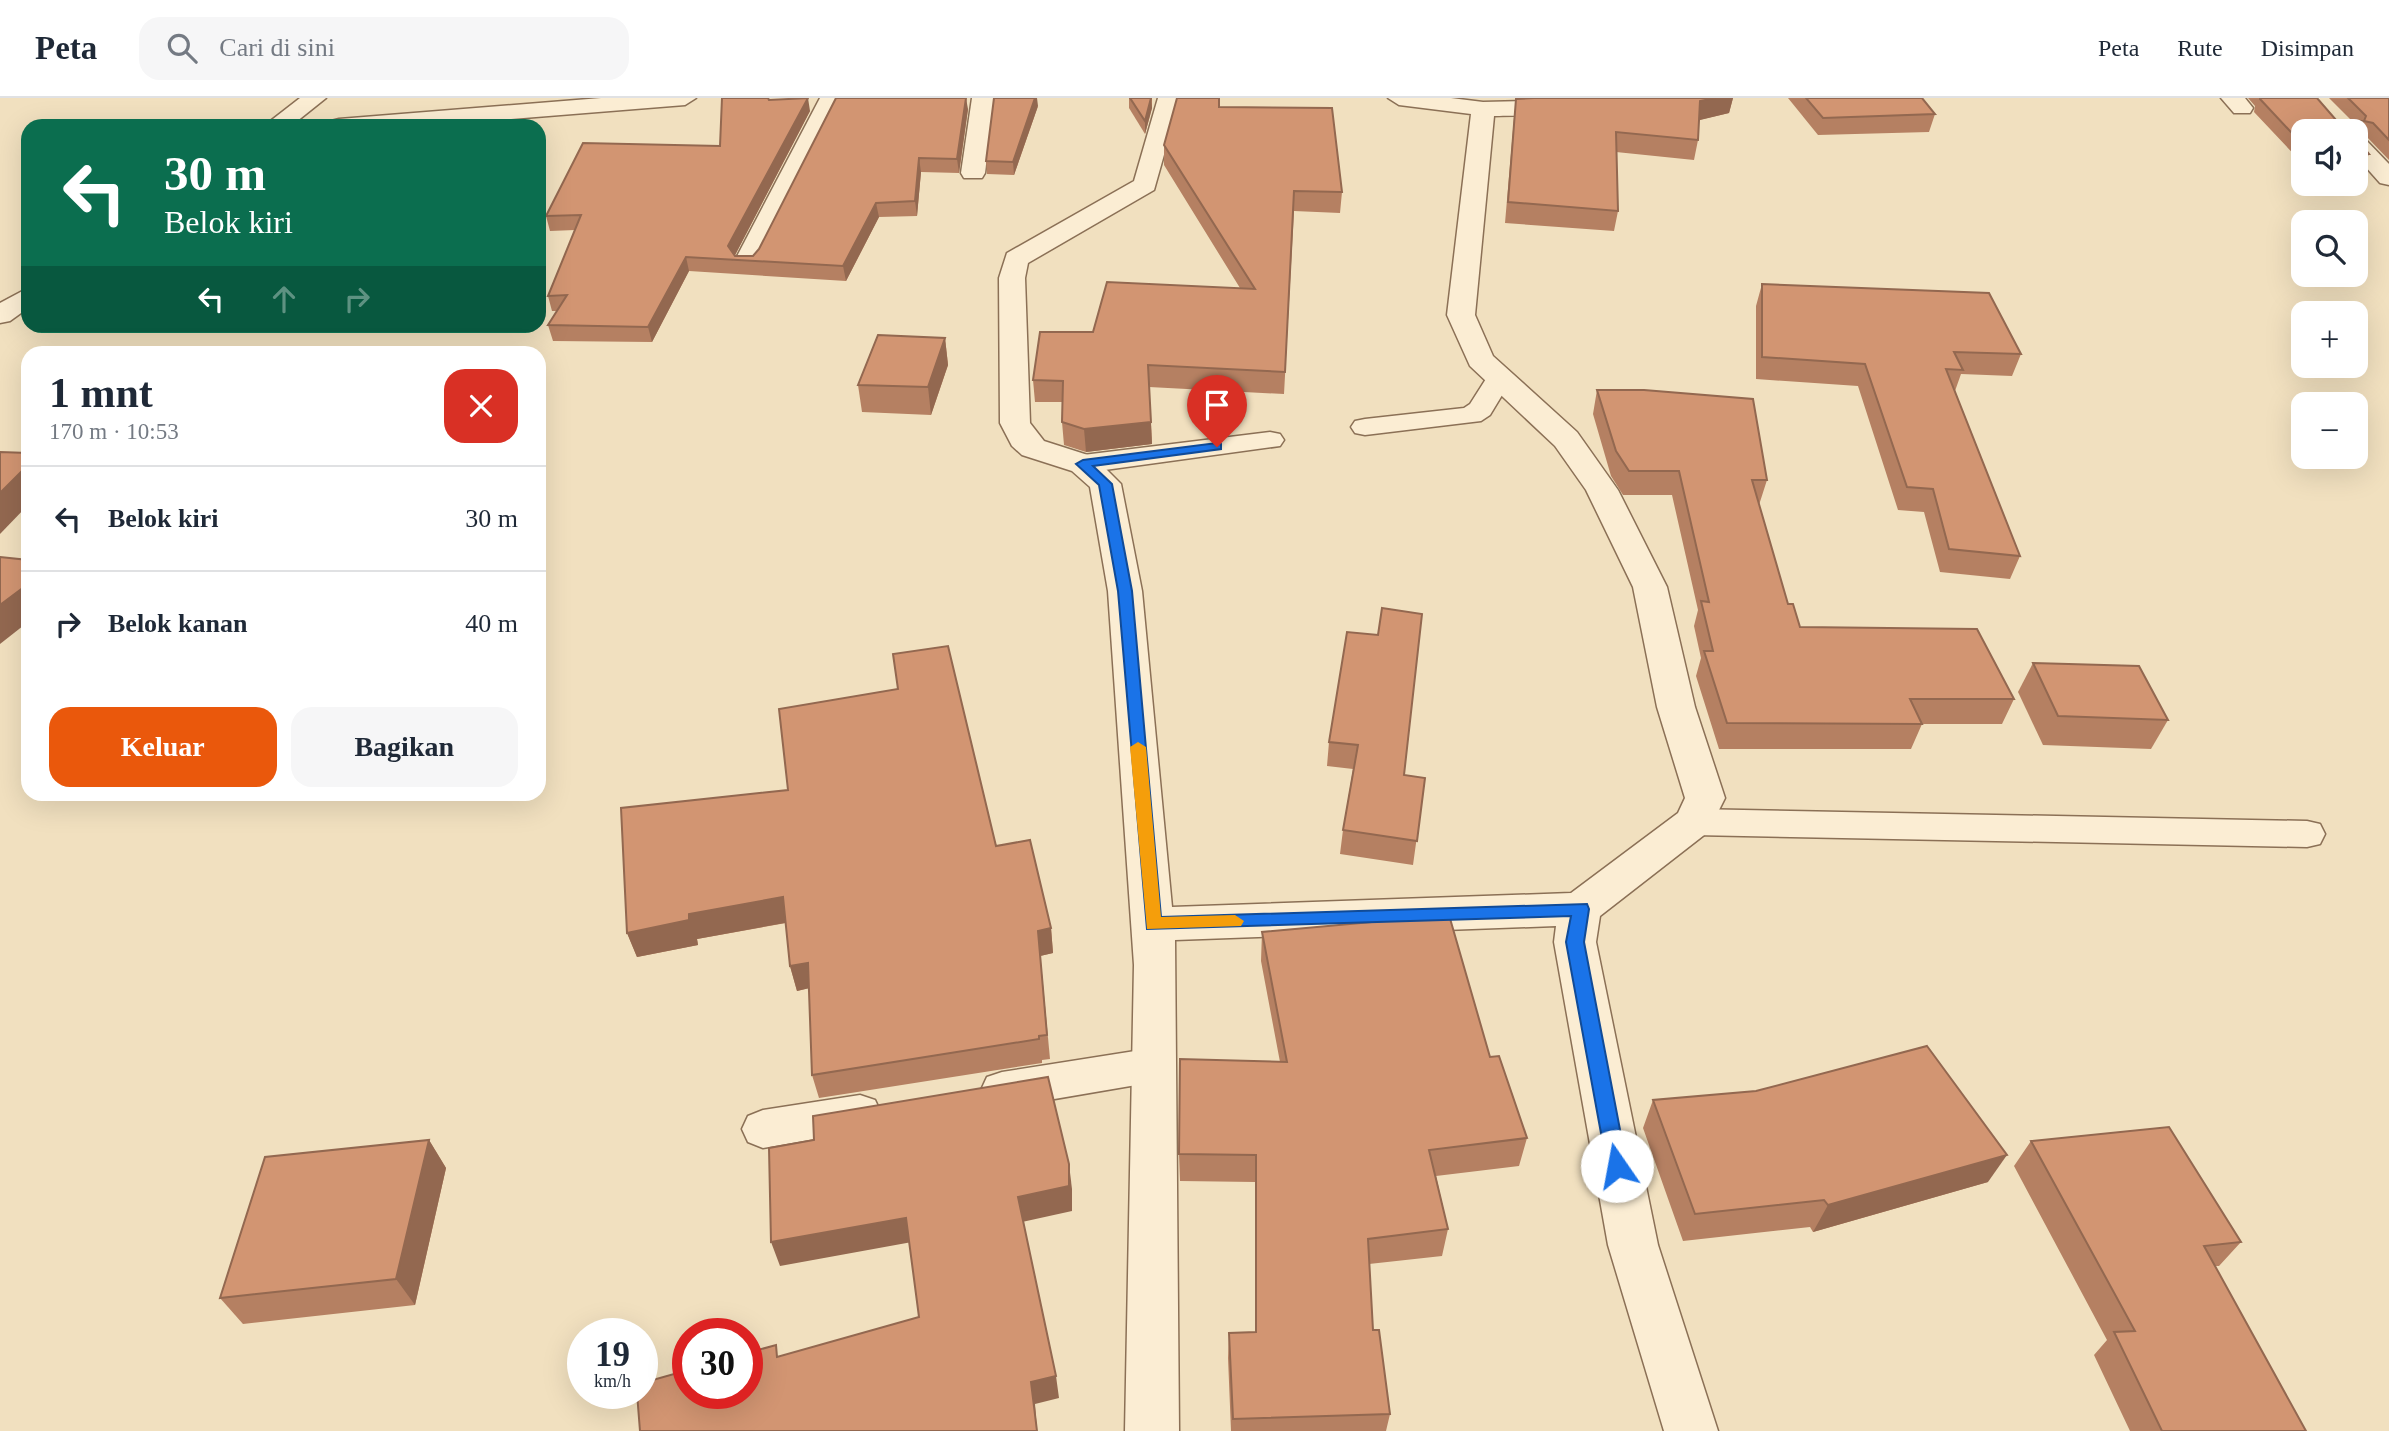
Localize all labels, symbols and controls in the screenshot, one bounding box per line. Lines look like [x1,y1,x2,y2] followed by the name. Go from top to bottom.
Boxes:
[139,17,629,80] search box
[163,29,201,67] icon: search
[35,30,97,66] text: Peta
[219,33,335,62] text: Cari di sini
[2098,35,2139,61] text: Peta
[2177,35,2223,61] text: Rute
[2261,35,2354,61] text: Disimpan
[2291,119,2368,469] map controls
[2291,119,2368,196] button: sound
[164,146,266,201] text: 30 m
[49,147,140,238] icon: left
[164,204,293,240] text: Belok kiri
[2291,210,2368,287] button: search
[192,280,230,318] icon: left
[265,280,303,318] icon: ahead
[338,280,376,318] icon: right
[2291,301,2368,378] button: +
[444,369,518,443] button: close
[49,370,153,416] text: 1 mnt
[1187,375,1247,447] pin
[1198,386,1236,424] icon: arrive
[2291,392,2368,469] button: −
[49,419,179,444] text: 170 m · 10:53
[49,500,87,538] icon: left
[108,504,219,533] text: Belok kiri
[465,504,518,533] text: 30 m
[49,605,87,643] icon: right
[108,609,247,638] text: Belok kanan
[465,609,518,638] text: 40 m
[49,707,277,787] button: Keluar
[291,707,518,787] button: Bagikan
[1580,1129,1654,1203] position arrow
[672,1318,763,1409] speed limit sign: 30
[595,1335,630,1374] text: 19
[594,1371,631,1391] text: km/h

